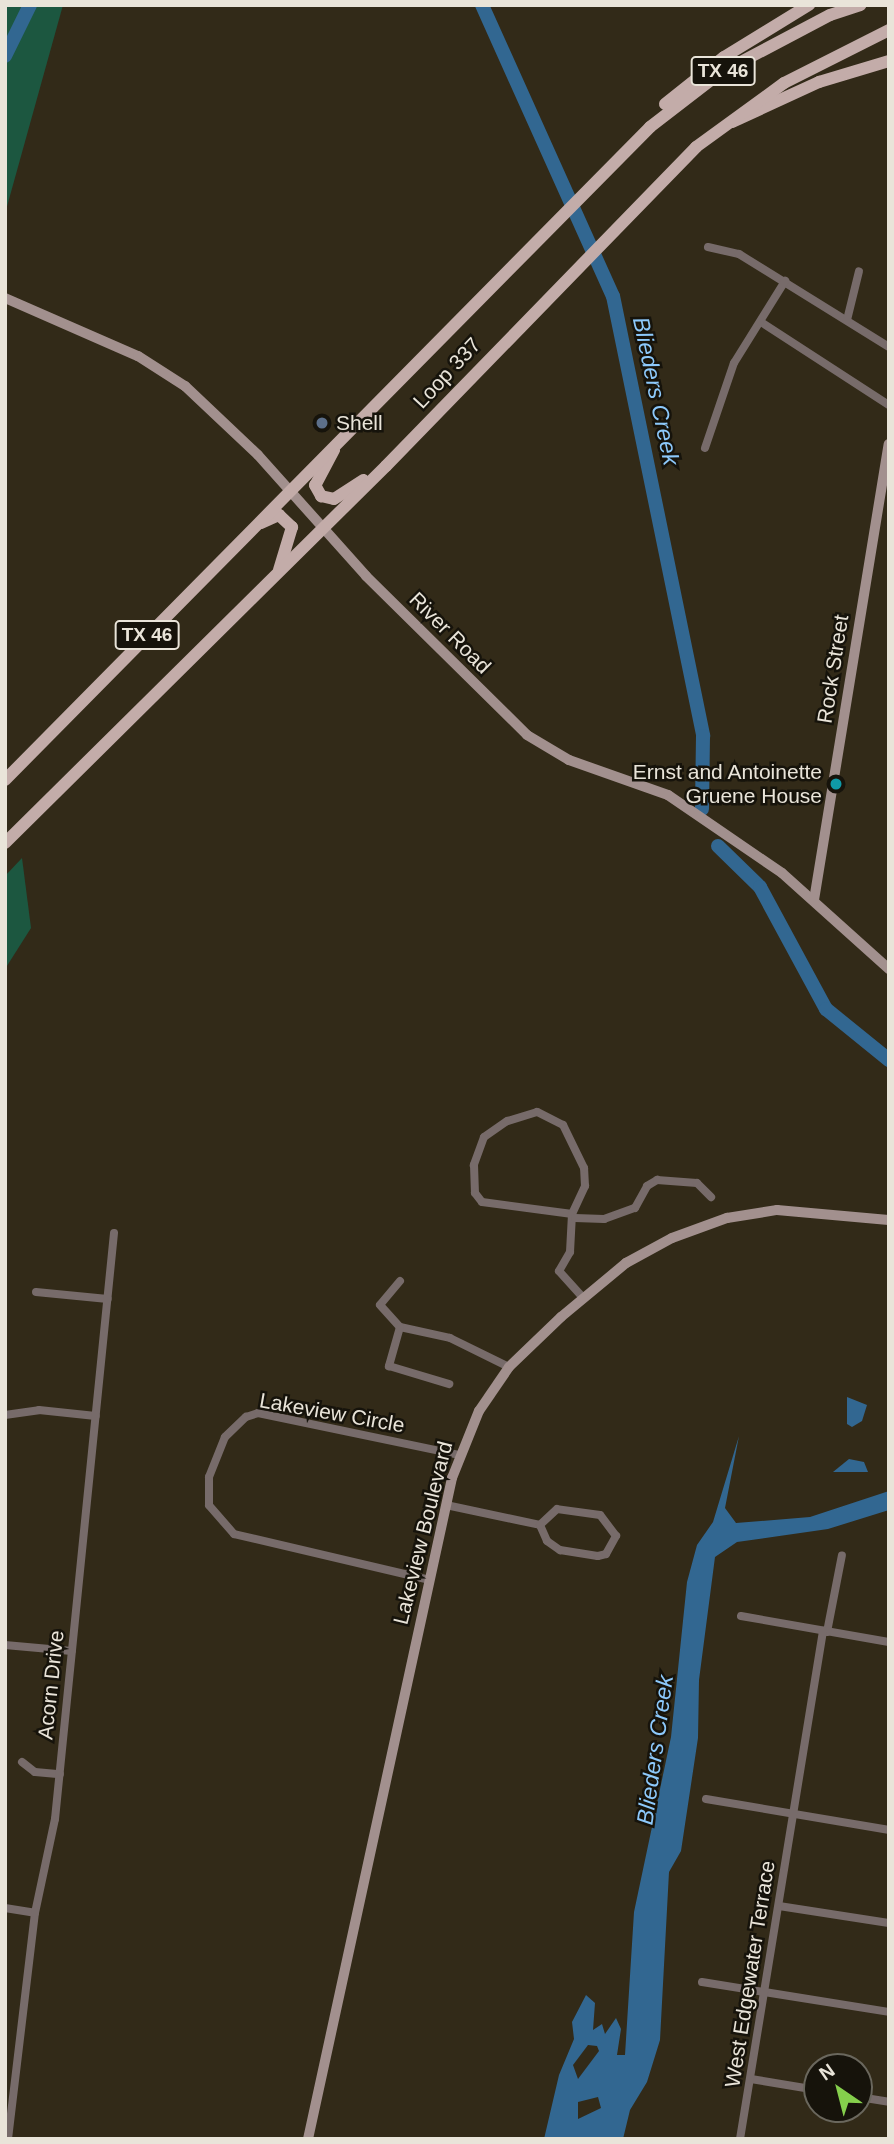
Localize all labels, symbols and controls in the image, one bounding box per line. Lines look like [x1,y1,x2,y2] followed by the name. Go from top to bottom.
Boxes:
[690,55,756,86] road number: TX 46
[627,314,685,468] water label: Blieders Creek
[408,332,486,414] street label: Loop 337
[336,410,383,436] place label: Shell
[314,415,330,431] marker: Shell
[404,587,496,679] street label: River Road
[812,613,854,725] street label: Rock Street
[114,620,180,650] road number: TX 46
[632,759,822,809] place label: Ernst and Antoinette Gruene House
[828,776,844,792] marker: Ernst and Antoinette Gruene House
[257,1388,407,1438] street label: Lakeview Circle
[388,1439,458,1627] street label: Lakeview Boulevard
[33,1629,69,1741] street label: Acorn Drive
[631,1673,679,1827] water label: Blieders Creek
[720,1859,780,2089] street label: West Edgewater Terrace
[803,2053,873,2123] north arrow
[815,2059,838,2085] text: N

